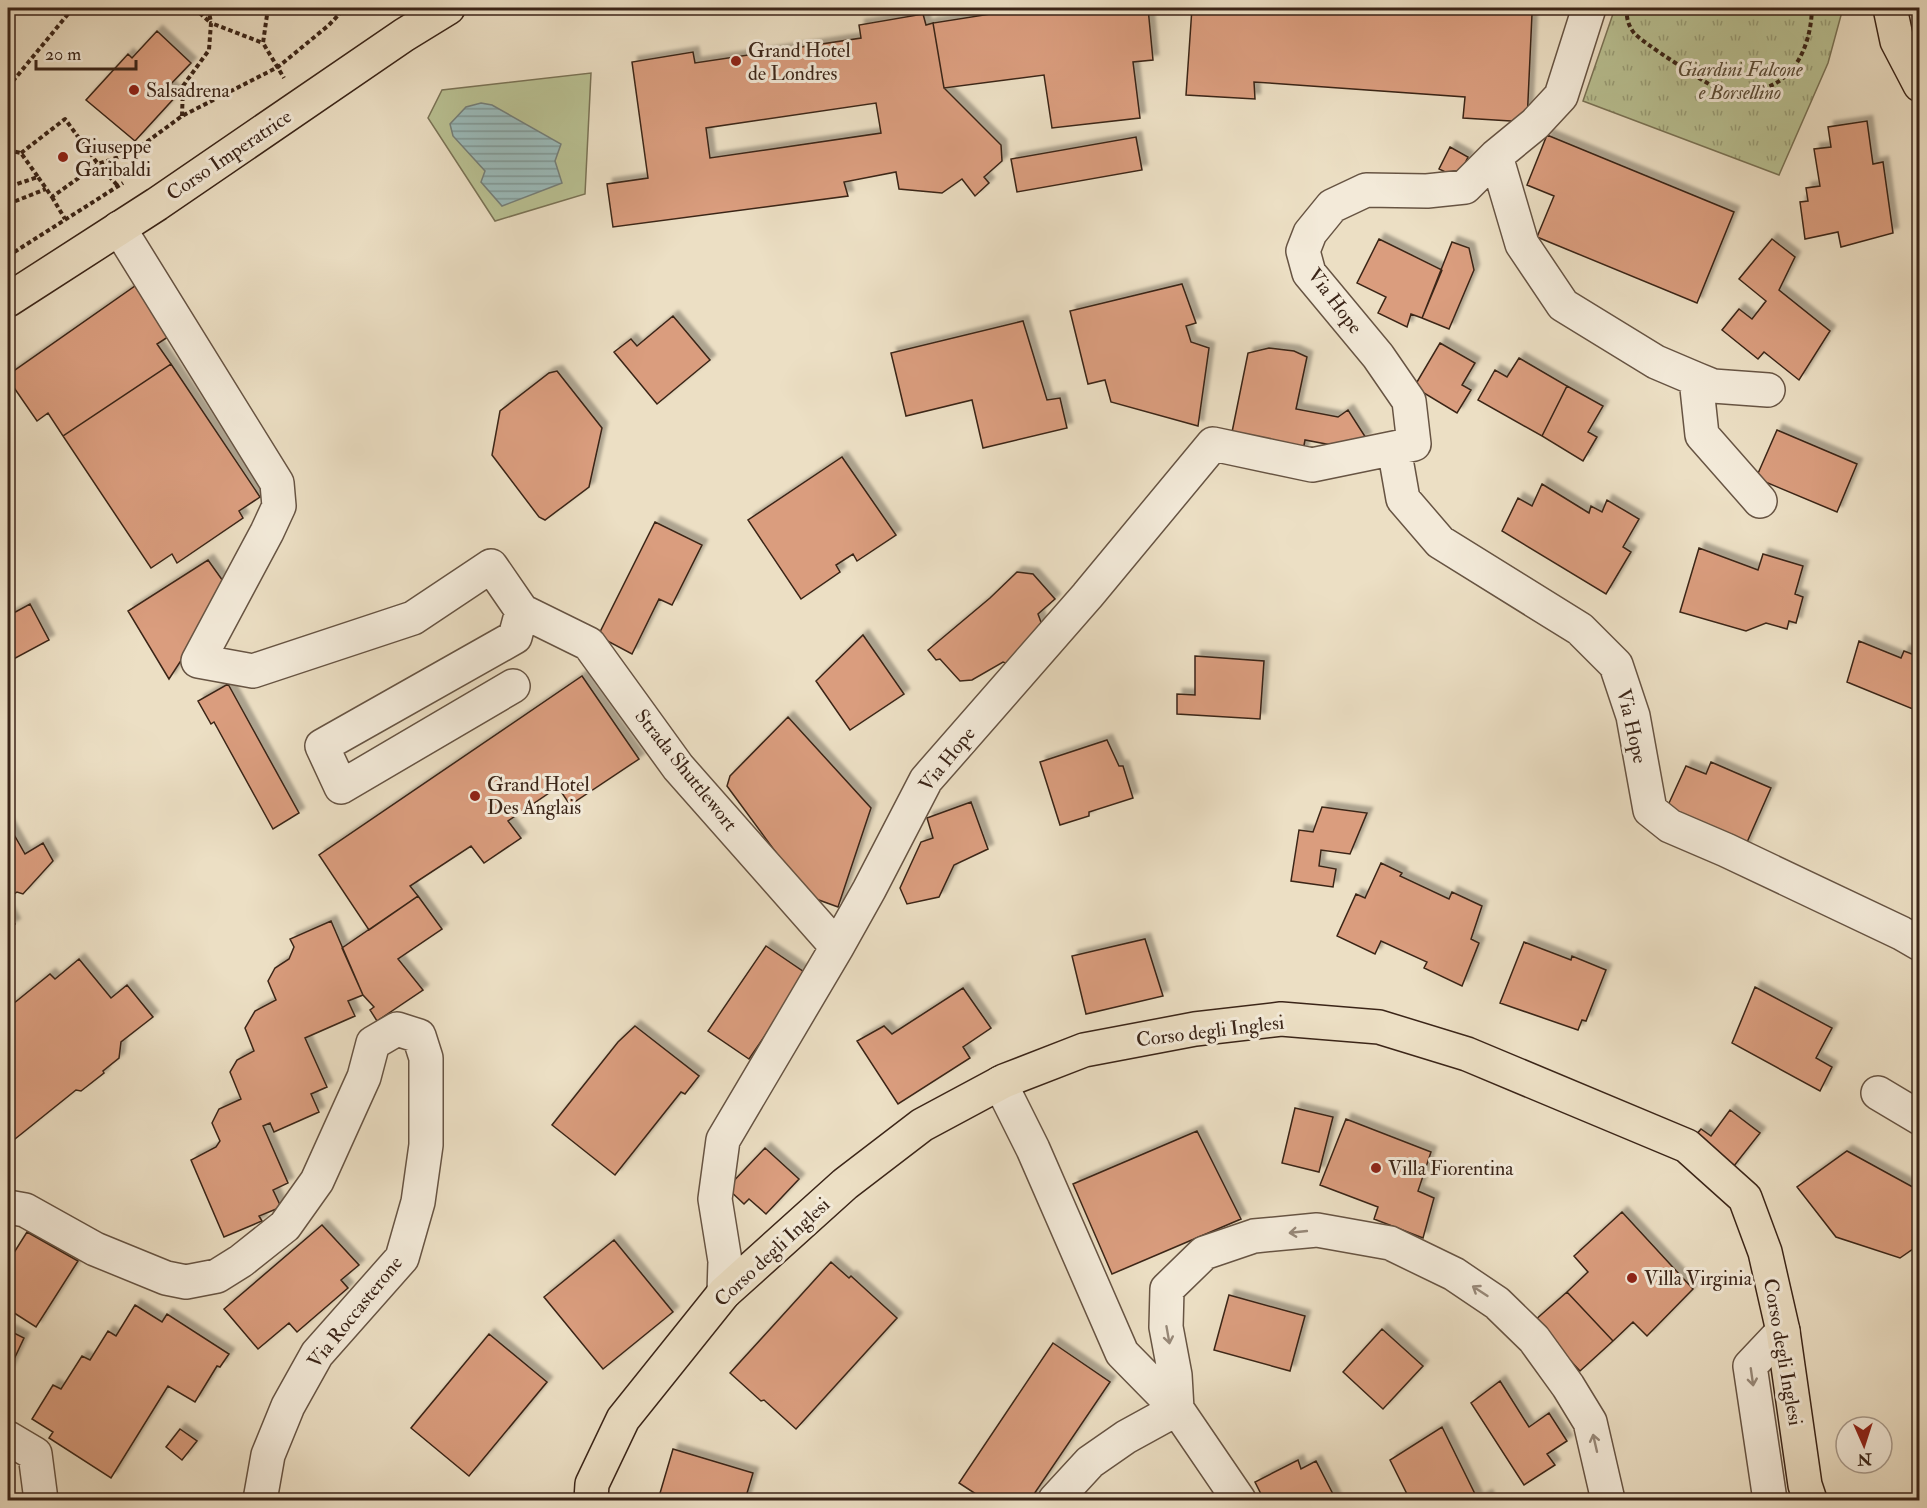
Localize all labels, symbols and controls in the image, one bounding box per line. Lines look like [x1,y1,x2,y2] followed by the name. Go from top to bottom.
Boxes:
[36,33,136,71] scale bar
[748,38,851,86] place label: Grand Hotel de Londres
[45,43,81,66] text: 20 m
[729,54,743,68] marker: Grand Hotel de Londres
[1677,57,1803,105] park label: Giardini Falcone e Borsellino
[146,78,230,103] place label: Salsadrena
[127,83,141,97] marker: Salsadrena
[162,104,297,207] street label: Corso Imperatrice
[75,134,151,182] place label: Giuseppe Garibaldi
[56,150,70,164] marker: Giuseppe Garibaldi
[1301,263,1368,339] street label: Via Hope
[1610,686,1653,766] street label: Via Hope
[629,704,743,836] street label: Strada Shuttlewort
[913,722,981,797] street label: Via Hope
[487,772,590,820] place label: Grand Hotel Des Anglais
[468,789,482,803] marker: Grand Hotel Des Anglais
[1135,1010,1285,1052] street label: Corso degli Inglesi
[1388,1156,1514,1181] place label: Villa Fiorentina
[1369,1161,1383,1175] marker: Villa Fiorentina
[709,1192,835,1312] street label: Corso degli Inglesi
[1289,1227,1309,1238] one-way arrow
[302,1251,408,1373] street label: Via Roccasterone
[1644,1266,1753,1291] place label: Villa Virginia
[1625,1271,1639,1285] marker: Villa Virginia
[1758,1276,1808,1428] street label: Corso degli Inglesi
[1472,1285,1488,1297] one-way arrow
[1162,1325,1173,1344] one-way arrow
[1746,1366,1757,1386] one-way arrow
[1834,1415,1894,1475] north arrow
[1589,1434,1600,1454] one-way arrow
[1856,1449,1873,1469] text: N

